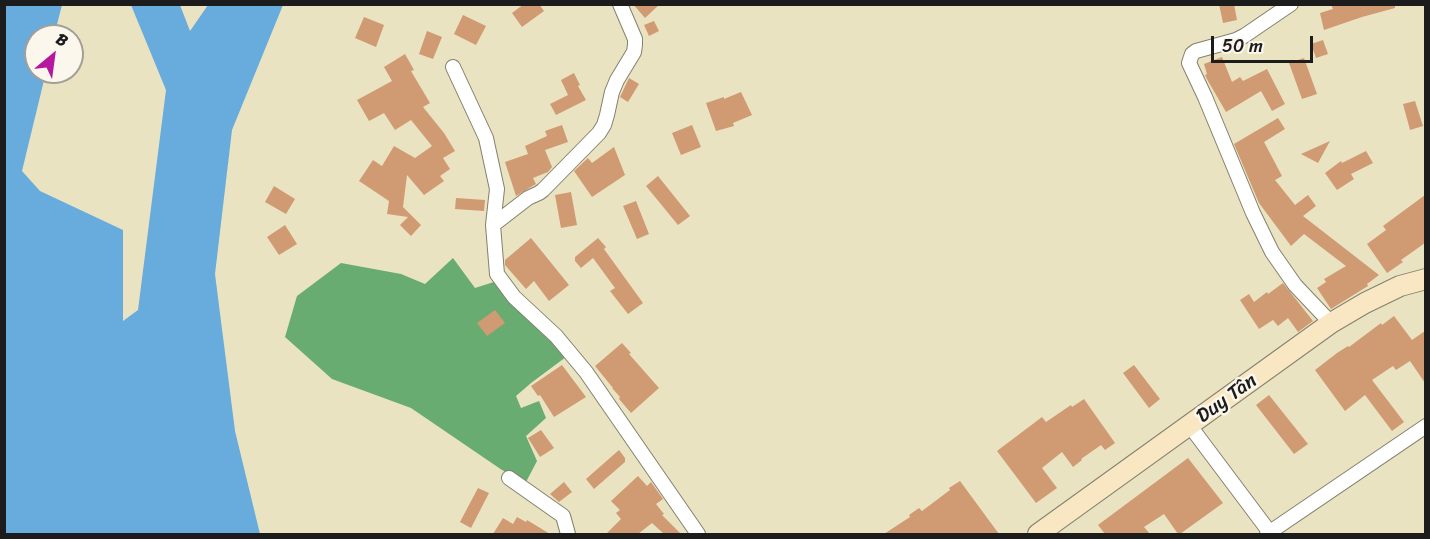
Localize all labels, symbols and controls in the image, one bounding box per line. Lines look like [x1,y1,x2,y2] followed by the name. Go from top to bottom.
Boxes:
[24,24,84,84] north arrow
[51,24,73,55] text: B
[1214,24,1316,62] scale bar
[1222,30,1263,62] text: 50 m
[1192,369,1262,429] street label: Duy Tân

